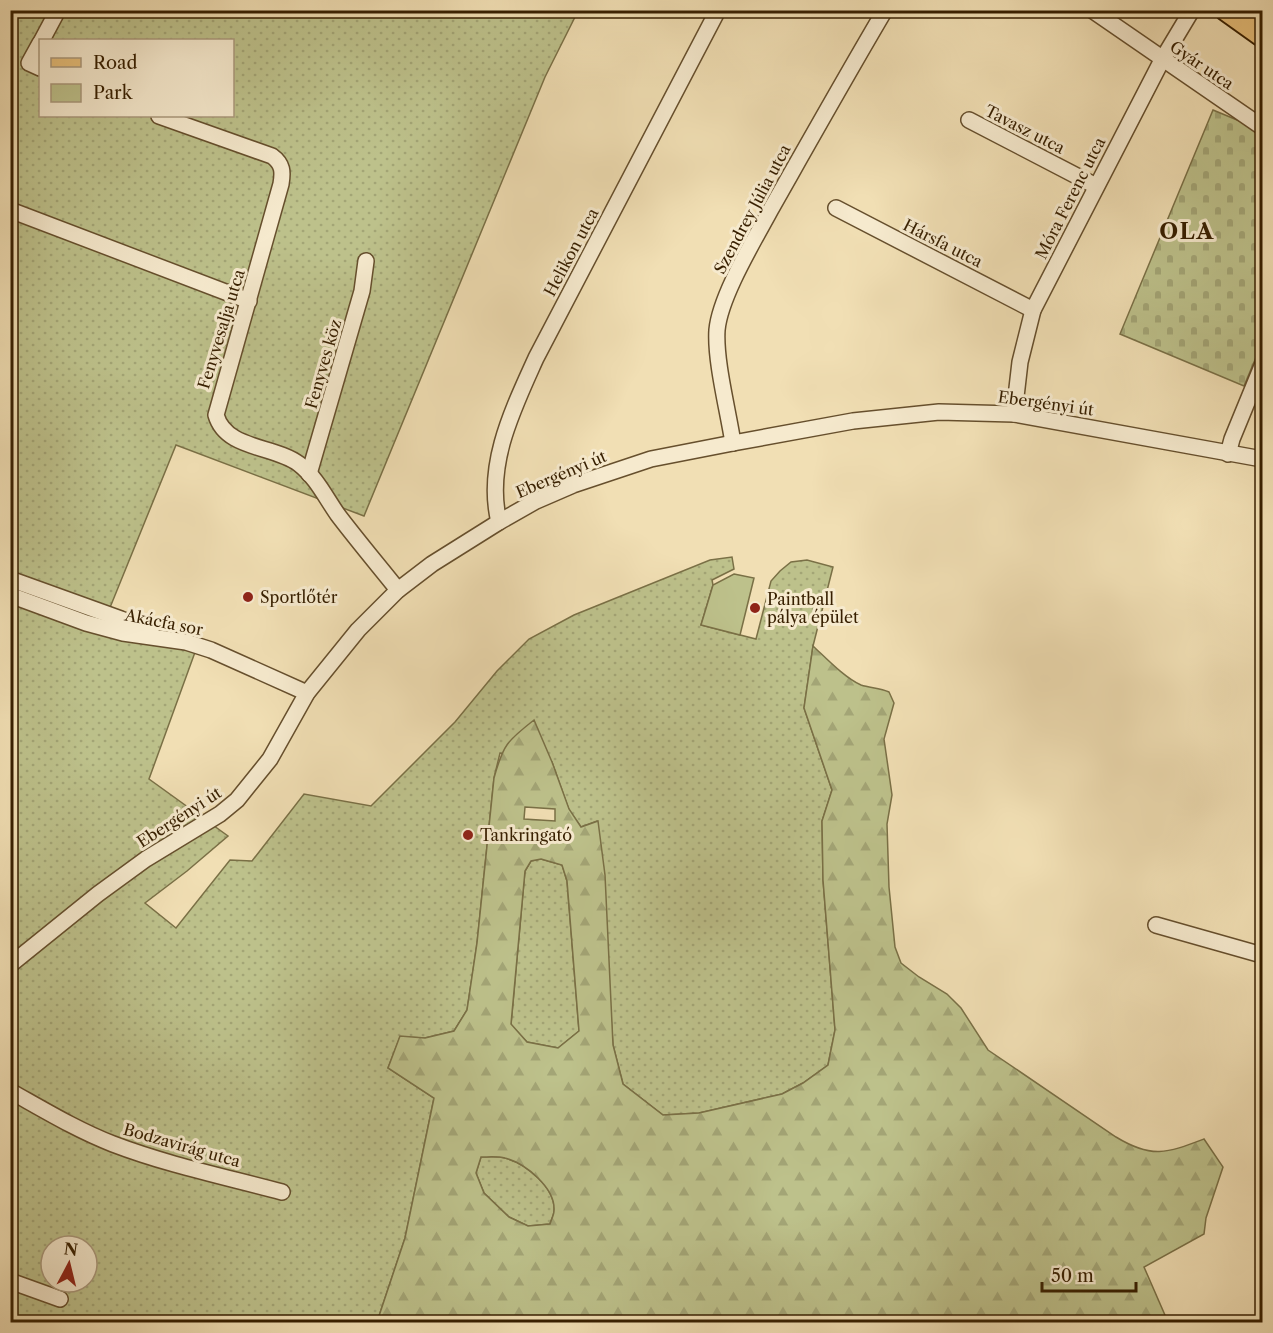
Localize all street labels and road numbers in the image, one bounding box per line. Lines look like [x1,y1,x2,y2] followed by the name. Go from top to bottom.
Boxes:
[1166,36,1238,94] street label: Gyár utca
[982,100,1069,158] street label: Tavasz utca
[1031,133,1110,262] street label: Móra Ferenc utca
[709,140,795,277] street label: Szendrey Júlia utca
[539,204,603,300] street label: Helikon utca
[900,214,986,272] street label: Hársfa utca
[193,266,249,391] street label: Fenyvesalja utca
[301,317,345,411] street label: Fenyves köz
[997,386,1096,420] street label: Ebergényi út
[513,446,610,502] street label: Ebergényi út
[122,604,205,639] street label: Akácfa sor
[133,782,225,852] street label: Ebergényi út
[121,1119,243,1171] street label: Bodzavirág utca

